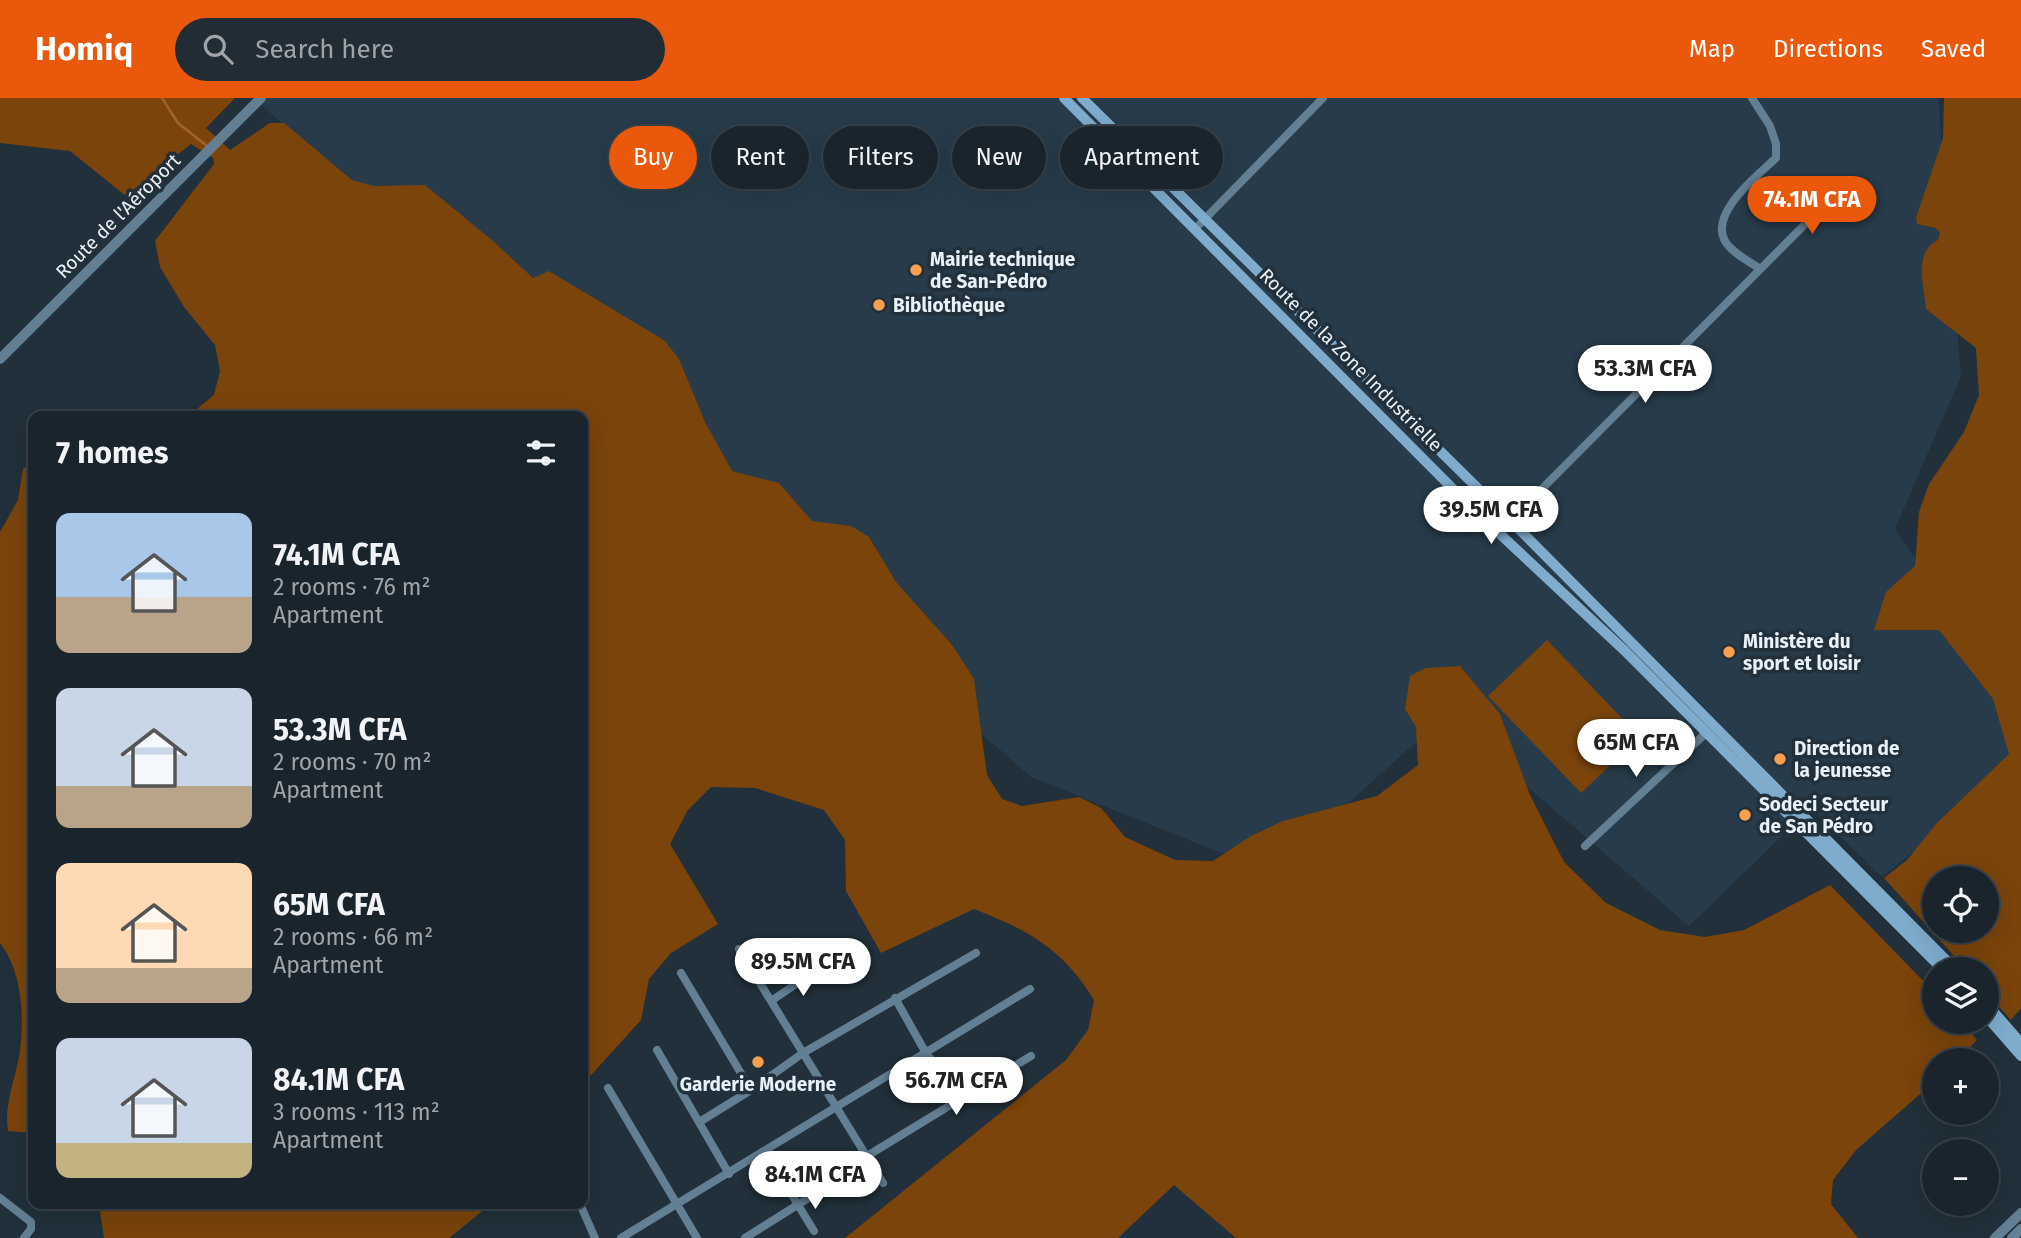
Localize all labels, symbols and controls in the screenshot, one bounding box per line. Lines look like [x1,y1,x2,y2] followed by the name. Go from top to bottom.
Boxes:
[175,18,665,81] search box
[35,29,133,69] text: Homiq
[199,30,237,68] icon: search
[255,34,394,65] text: Search here
[1689,35,1735,63] text: Map
[1773,35,1883,63] text: Directions
[1921,35,1986,63] text: Saved
[609,126,697,189] chip: Buy
[711,126,809,189] chip: Rent
[823,126,938,189] chip: Filters
[952,126,1046,189] chip: New
[1060,126,1223,189] chip: Apartment
[51,149,185,283] street label: Route de l'Aéroport
[1732,176,1892,236] pin: 74.1M CFA
[1763,185,1861,213] text: 74.1M CFA
[930,248,1075,293] place label: Mairie technique de San-Pédro
[908,262,924,278] marker: Mairie technique de San-Pédro
[1255,264,1447,456] street label: Route de la Zone Industrielle
[893,294,1005,317] place label: Bibliothèque
[871,297,887,313] marker: Bibliothèque
[1565,345,1725,405] pin: 53.3M CFA
[1594,354,1696,382] text: 53.3M CFA
[522,434,560,472] icon: filters
[56,435,168,471] text: 7 homes
[1411,486,1571,546] pin: 39.5M CFA
[1439,495,1543,523] text: 39.5M CFA
[273,537,400,573] text: 74.1M CFA
[112,541,196,625] icon: home
[273,573,431,601] text: 2 rooms · 76 m²
[273,601,383,629] text: Apartment
[1743,630,1861,675] place label: Ministère du sport et loisir
[1721,644,1737,660] marker: Ministère du sport et loisir
[273,712,406,748] text: 53.3M CFA
[112,716,196,800] icon: home
[1571,720,1701,779] pin: 65M CFA
[1593,728,1679,756] text: 65M CFA
[1794,737,1900,782] place label: Direction de la jeunesse
[273,748,431,776] text: 2 rooms · 70 m²
[1772,751,1788,767] marker: Direction de la jeunesse
[273,776,383,804] text: Apartment
[1759,793,1889,838] place label: Sodeci Secteur de San Pédro
[1737,807,1753,823] marker: Sodeci Secteur de San Pédro
[1922,866,1999,1216] map controls
[1922,866,1999,943] button: locate
[273,887,385,923] text: 65M CFA
[112,891,196,975] icon: home
[273,923,433,951] text: 2 rooms · 66 m²
[723,939,883,998] pin: 89.5M CFA
[751,947,855,975] text: 89.5M CFA
[273,951,383,979] text: Apartment
[1922,957,1999,1034] button: layers
[1922,1048,1999,1125] button: +
[750,1054,766,1070] marker: Garderie Moderne
[876,1058,1036,1117] pin: 56.7M CFA
[273,1062,404,1098] text: 84.1M CFA
[112,1066,196,1150] icon: home
[905,1066,1007,1094] text: 56.7M CFA
[680,1073,836,1096] place label: Garderie Moderne
[273,1098,440,1126] text: 3 rooms · 113 m²
[273,1126,383,1154] text: Apartment
[1922,1139,1999,1216] button: −
[735,1152,895,1211] pin: 84.1M CFA
[765,1160,865,1188] text: 84.1M CFA

